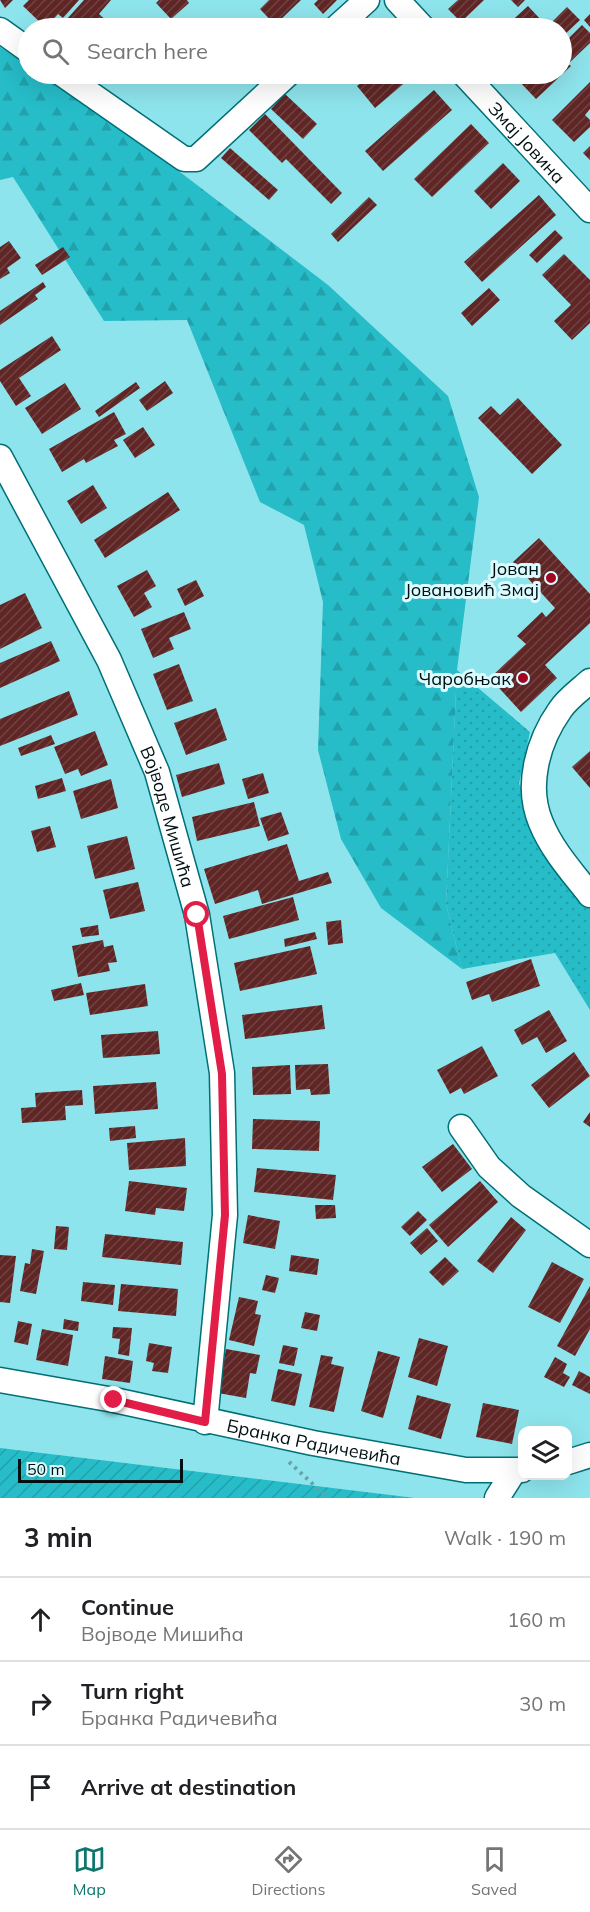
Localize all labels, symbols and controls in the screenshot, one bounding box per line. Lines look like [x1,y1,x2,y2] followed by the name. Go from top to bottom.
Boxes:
[18,18,572,84] search box
[39,35,72,68] icon: search
[87,37,208,65] text: Search here
[484,97,571,188] street label: Змај Јовина
[405,557,539,601] place label: Јован Јовановић Змај
[544,571,558,585] marker: Јован Јовановић Змај
[419,667,511,690] place label: Чаробњак
[516,671,530,685] marker: Чаробњак
[136,742,200,890] street label: Војводе Мишића
[183,901,209,927] route start
[100,1386,126,1412] route end
[225,1413,403,1470] street label: Бранка Радичевића
[518,1426,572,1480] map controls
[518,1426,572,1480] button: layers
[18,1456,183,1484] scale bar
[27,1459,64,1479] text: 50 m
[24,1521,93,1554] text: 3 min
[444,1525,566,1550] text: Walk · 190 m
[81,1593,174,1621] text: Continue
[24,1603,57,1636] icon: ahead
[507,1607,566,1632] text: 160 m
[81,1621,244,1646] text: Војводе Мишића
[81,1677,184,1705] text: Turn right
[24,1687,57,1720] icon: right
[519,1691,566,1716] text: 30 m
[81,1705,278,1730] text: Бранка Радичевића
[24,1771,57,1804] icon: arrive
[81,1773,296,1801] text: Arrive at destination
[73,1843,106,1899] tab: Map
[251,1843,325,1899] tab: Directions
[471,1843,517,1899] tab: Saved

